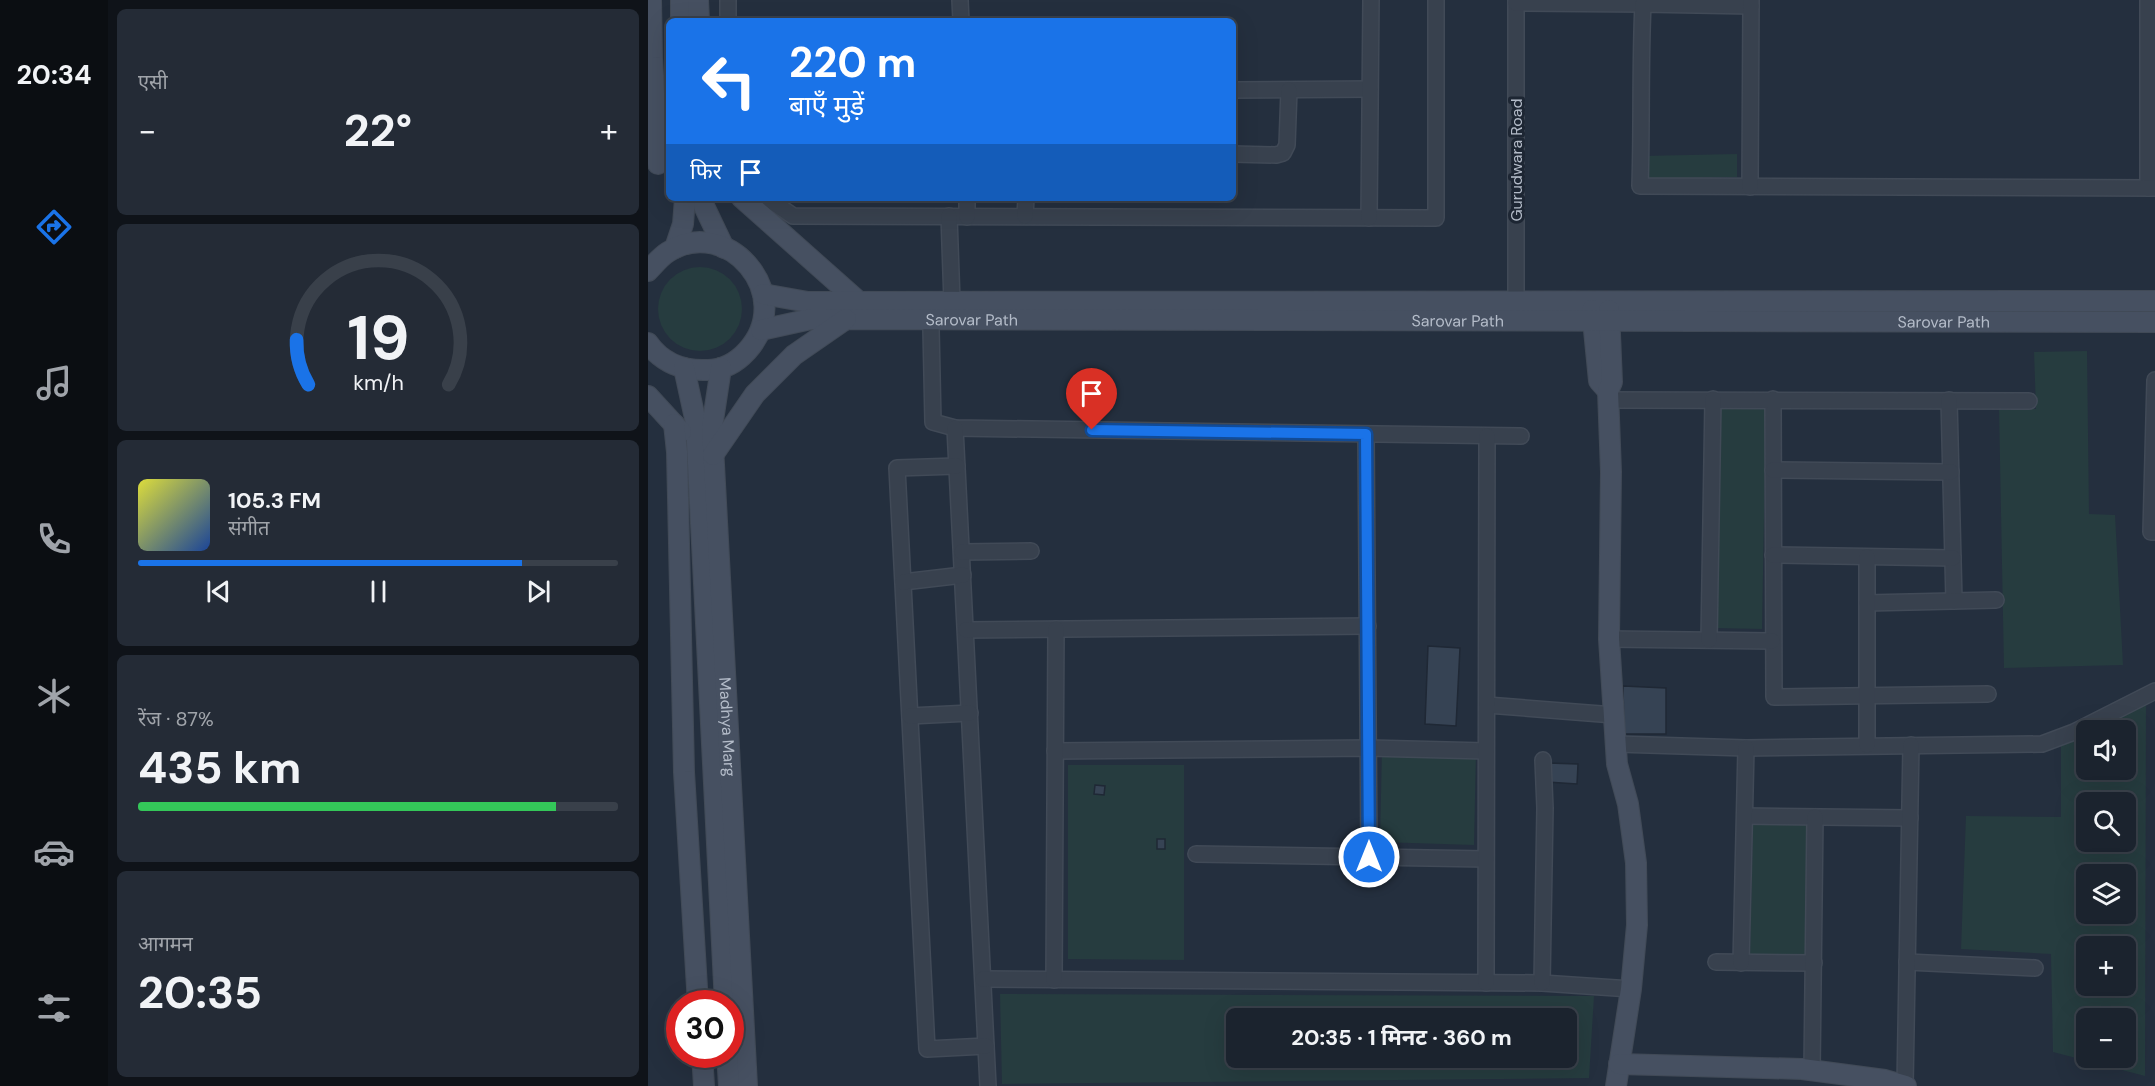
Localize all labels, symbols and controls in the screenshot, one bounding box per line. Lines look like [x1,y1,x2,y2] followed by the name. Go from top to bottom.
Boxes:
[789,35,916,90] text: 220 m
[690,42,768,120] icon: left
[16,57,92,92] text: 20:34
[138,69,168,95] text: एसी
[789,88,864,123] text: बाएँ मुड़ें
[1506,98,1527,222] street label: Gurudwara Road
[344,101,412,160] text: 22°
[138,109,156,152] text: −
[600,109,618,152] text: +
[734,156,767,189] icon: arrive
[690,157,722,186] text: फिर
[33,206,75,248] icon: directions
[347,297,409,378] text: 19
[925,309,1018,330] street label: Sarovar Path
[1411,310,1504,332] street label: Sarovar Path
[1897,311,1990,333] street label: Sarovar Path
[33,362,75,404] icon: music
[1066,368,1117,430] pin
[353,369,403,397] text: km/h
[1075,377,1108,410] icon: arrive
[228,486,321,515] text: 105.3 FM
[228,515,269,541] text: संगीत
[33,518,75,560] icon: phone
[202,575,235,608] icon: previous
[362,575,395,608] icon: pause
[522,575,555,608] icon: next
[33,675,75,717] icon: climate
[714,677,741,777] street label: Madhya Marg
[138,706,214,732] text: रेंज · 87%
[2076,720,2136,1068] map controls
[2076,720,2136,780] button: sound
[138,738,301,797] text: 435 km
[2076,792,2136,852] button: search
[1337,825,1401,889] position arrow
[33,831,75,873] icon: car
[2076,864,2136,924] button: layers
[138,931,193,957] text: आगमन
[2076,936,2136,996] button: +
[138,963,262,1022] text: 20:35
[33,987,75,1029] icon: filters
[666,990,744,1068] speed limit sign: 30
[2076,1008,2136,1068] button: −
[1291,1023,1512,1052] text: 20:35 · 1 मिनट · 360 m

